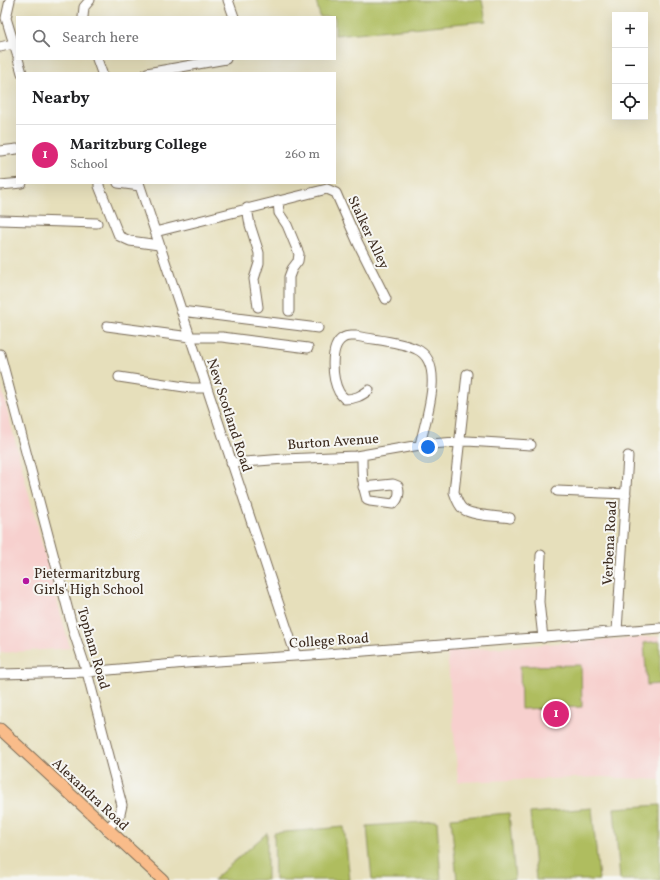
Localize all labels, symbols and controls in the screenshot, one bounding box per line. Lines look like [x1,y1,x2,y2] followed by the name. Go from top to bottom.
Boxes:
[612,12,648,120] map controls
[612,12,648,48] button: +
[16,16,336,60] search box
[30,27,52,49] icon: search
[62,28,139,49] text: Search here
[612,48,648,84] button: −
[612,84,648,120] button: locate
[32,87,90,110] text: Nearby
[70,135,207,156] text: Maritzburg College
[42,146,48,164] text: 1
[285,146,320,164] text: 260 m
[70,156,108,174] text: School
[342,193,393,273] street label: Stalker Alley
[201,356,256,475] street label: New Scotland Road
[287,430,380,455] street label: Burton Avenue
[418,437,438,457] your location
[599,500,622,586] street label: Verbena Road
[34,565,144,600] place label: Pietermaritzburg Girls' High School
[21,576,31,586] marker: Pietermaritzburg Girls' High School
[72,605,113,692] street label: Topham Road
[289,629,370,654] street label: College Road
[543,699,569,729] pin: 1
[47,755,133,836] street label: Alexandra Road

